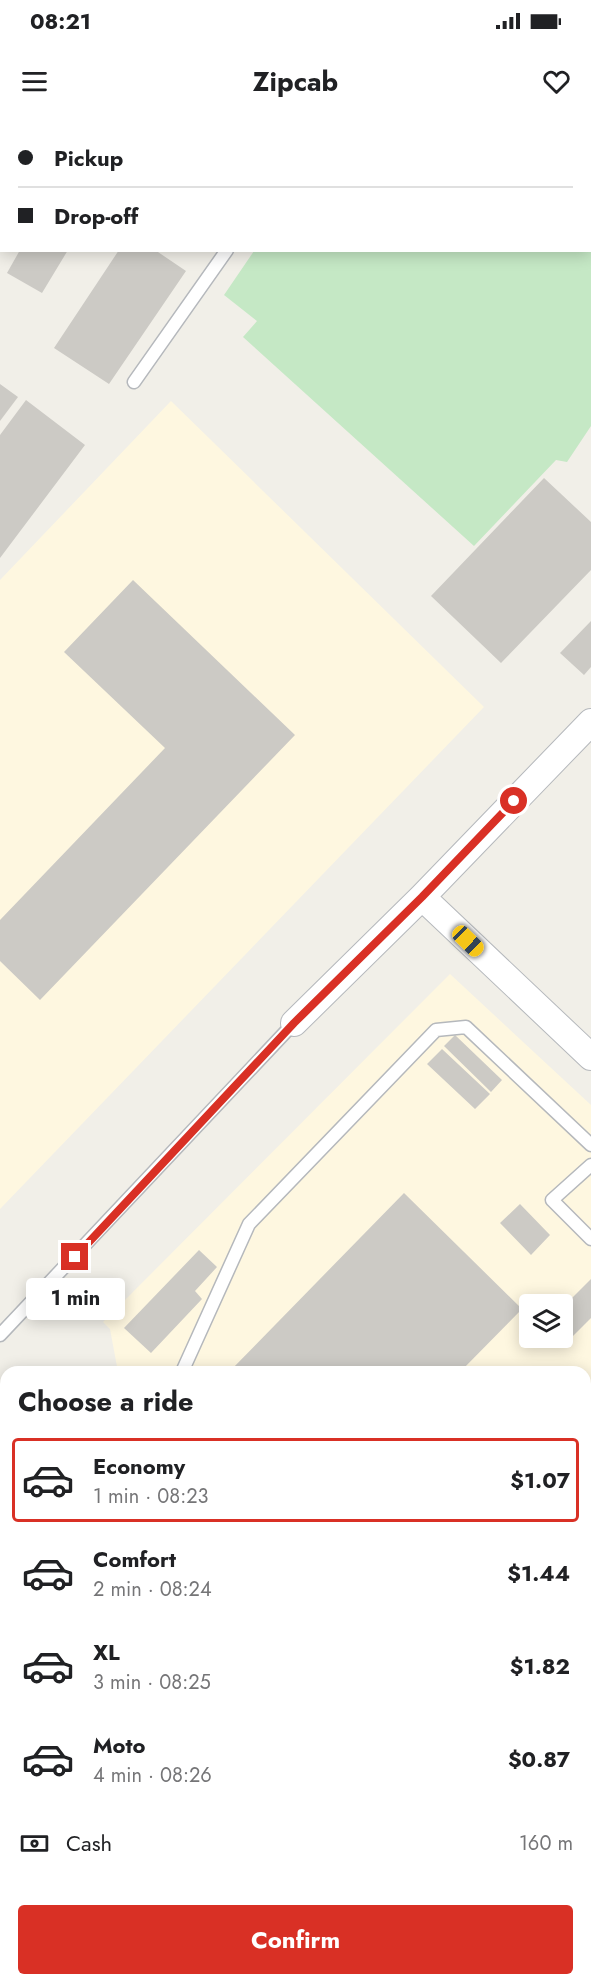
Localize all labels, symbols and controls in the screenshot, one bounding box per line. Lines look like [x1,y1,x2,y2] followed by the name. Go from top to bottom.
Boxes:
[30,5,91,37] text: 08:21
[253,62,338,101] text: Zipcab
[18,65,51,98] icon: menu
[540,65,573,98] icon: heart
[54,142,123,174] text: Pickup
[54,200,138,232] text: Drop-off
[500,787,527,814] route start
[449,922,487,960] car
[61,1243,88,1270] route end
[26,1278,124,1320] callout: 1 min
[51,1284,100,1313] text: 1 min
[519,1294,573,1348] map controls
[519,1294,573,1348] button: layers
[18,1382,193,1421] text: Choose a ride
[93,1450,185,1482] text: Economy
[21,1453,75,1507] icon: car
[510,1464,570,1496] text: $1.07
[93,1482,209,1511] text: 1 min · 08:23
[93,1543,176,1575] text: Comfort
[21,1546,75,1600] icon: car
[507,1557,570,1589] text: $1.44
[93,1575,212,1604] text: 2 min · 08:24
[93,1636,120,1668] text: XL
[21,1639,75,1693] icon: car
[510,1650,570,1682] text: $1.82
[93,1668,211,1697] text: 3 min · 08:25
[93,1729,146,1761] text: Moto
[21,1732,75,1786] icon: car
[508,1743,570,1775] text: $0.87
[93,1761,212,1790] text: 4 min · 08:26
[18,1827,51,1860] icon: cash
[66,1827,112,1859] text: Cash
[519,1829,573,1858] text: 160 m
[18,1905,573,1974] button: Confirm

